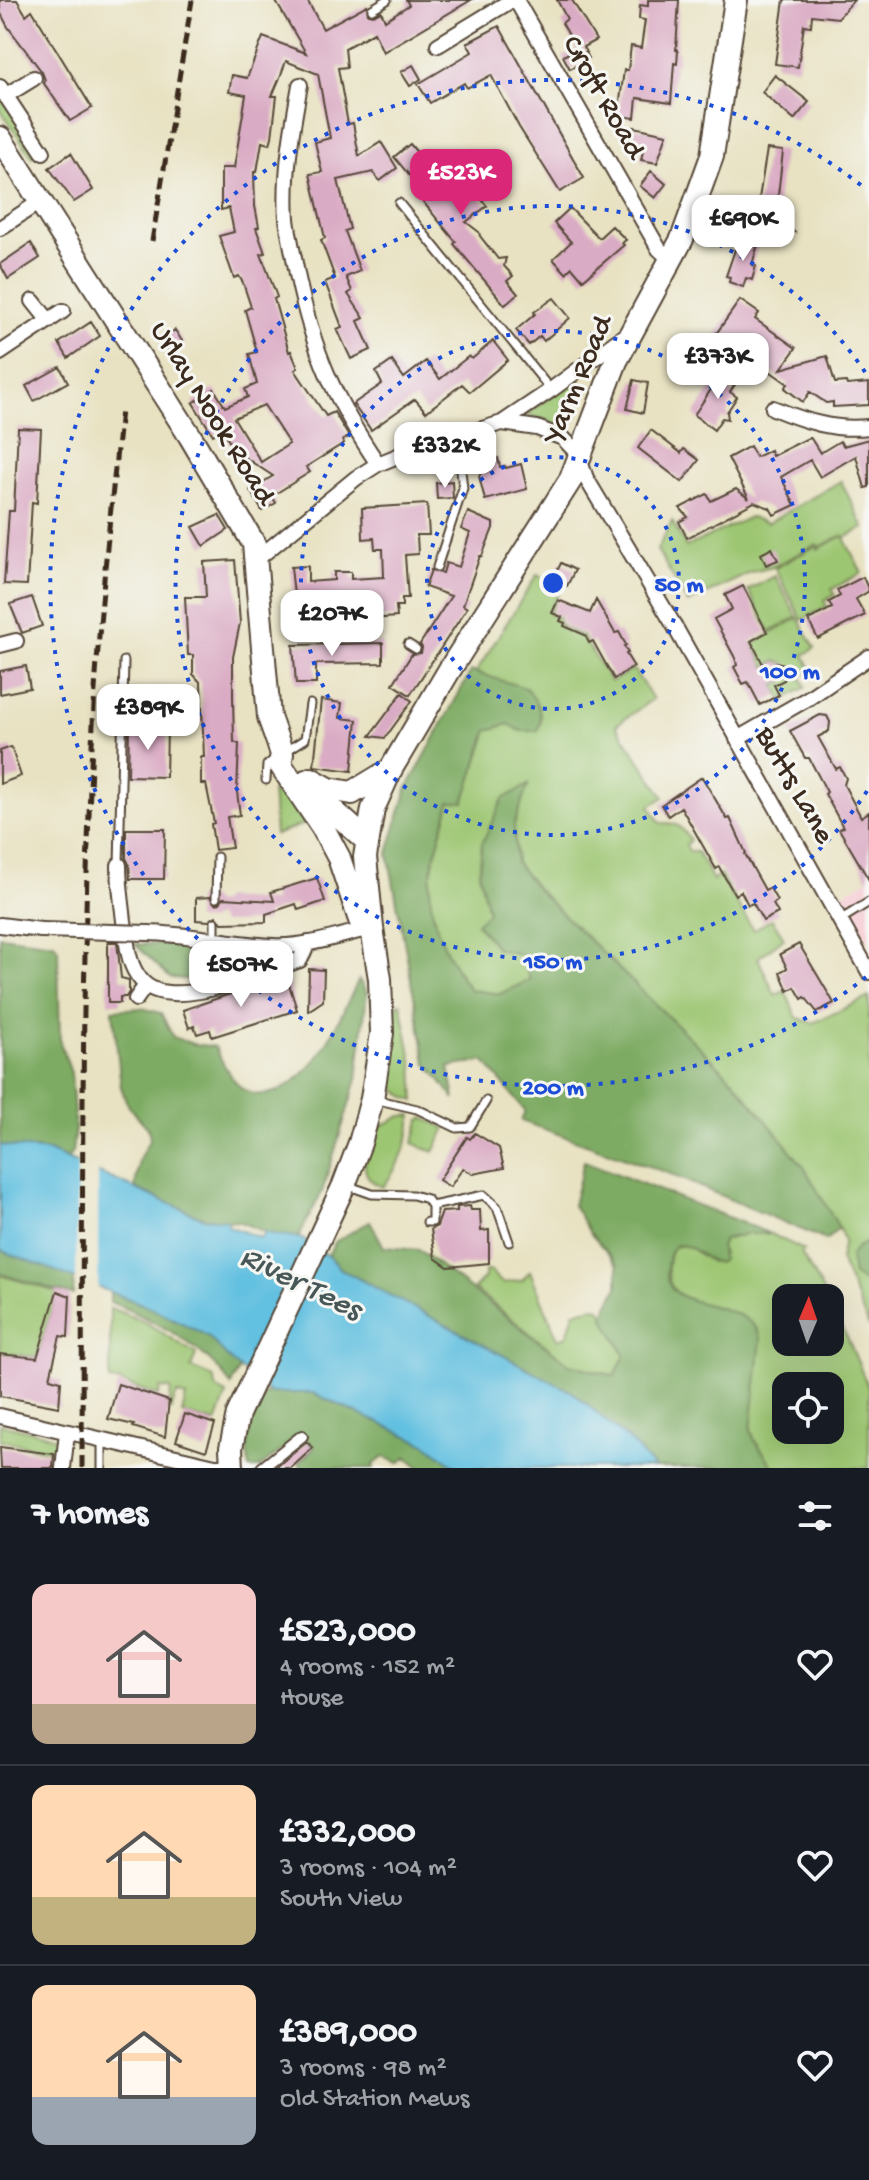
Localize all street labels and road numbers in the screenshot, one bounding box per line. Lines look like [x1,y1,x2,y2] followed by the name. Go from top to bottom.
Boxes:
[553,30,652,168] street label: Croft Road
[536,309,623,452] street label: Yarm Road
[141,316,283,514] street label: Urlay Nook Road
[745,720,841,851] street label: Butts Lane

